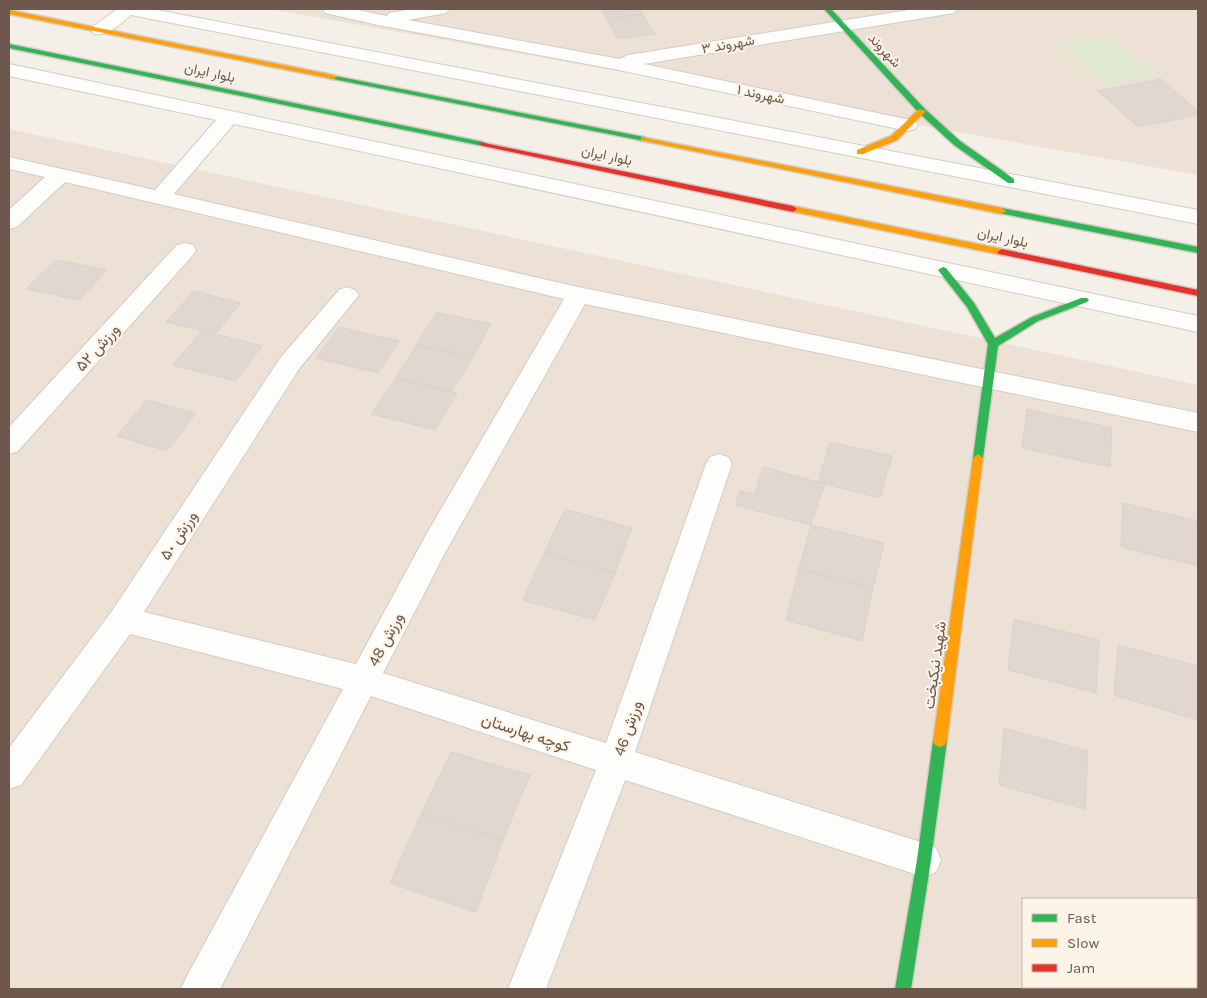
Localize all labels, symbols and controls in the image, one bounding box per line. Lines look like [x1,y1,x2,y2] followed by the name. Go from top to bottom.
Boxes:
[864,30,905,71] street label: شهروند
[700,31,756,58] street label: شهروند ۳
[183,59,237,86] street label: بلوار ایران
[736,81,786,108] street label: شهروند ۱
[580,142,634,169] street label: بلوار ایران
[976,224,1030,251] street label: بلوار ایران
[71,320,124,376] street label: ورزش ۵٢
[156,507,202,564] street label: ورزش ۵٠
[363,609,408,670] street label: ورزش 48
[919,620,951,710] street label: شهید نیکبخت
[609,698,647,759] street label: ورزش 46
[479,709,572,758] street label: کوچه بهارستان
[1022,898,1197,988] legend
[1067,909,1097,927] text: Fast
[1067,934,1099,952] text: Slow
[1067,959,1095,977] text: Jam

